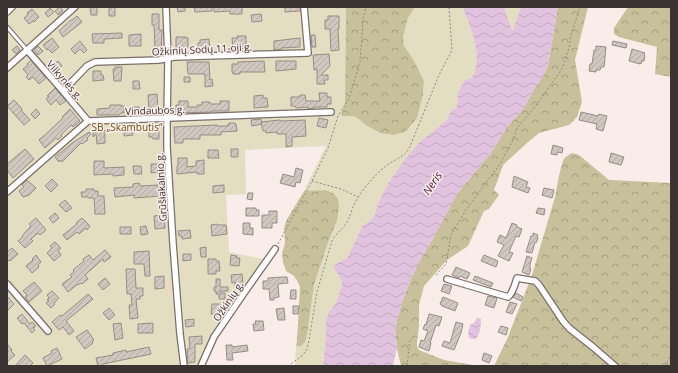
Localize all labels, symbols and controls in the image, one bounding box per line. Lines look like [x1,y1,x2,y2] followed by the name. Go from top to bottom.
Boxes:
[152,39,252,59] street label: Ožkinių Sodų 11-oji g.
[44,57,86,103] street label: Vilkynės g.
[125,102,185,118] street label: Vindaubos g.
[92,120,163,134] park label: SB „Skambutis“
[152,152,170,222] street label: Grūšiakalnio g.
[419,168,445,198] water label: Neris
[209,278,247,324] street label: Ožkinių g.

